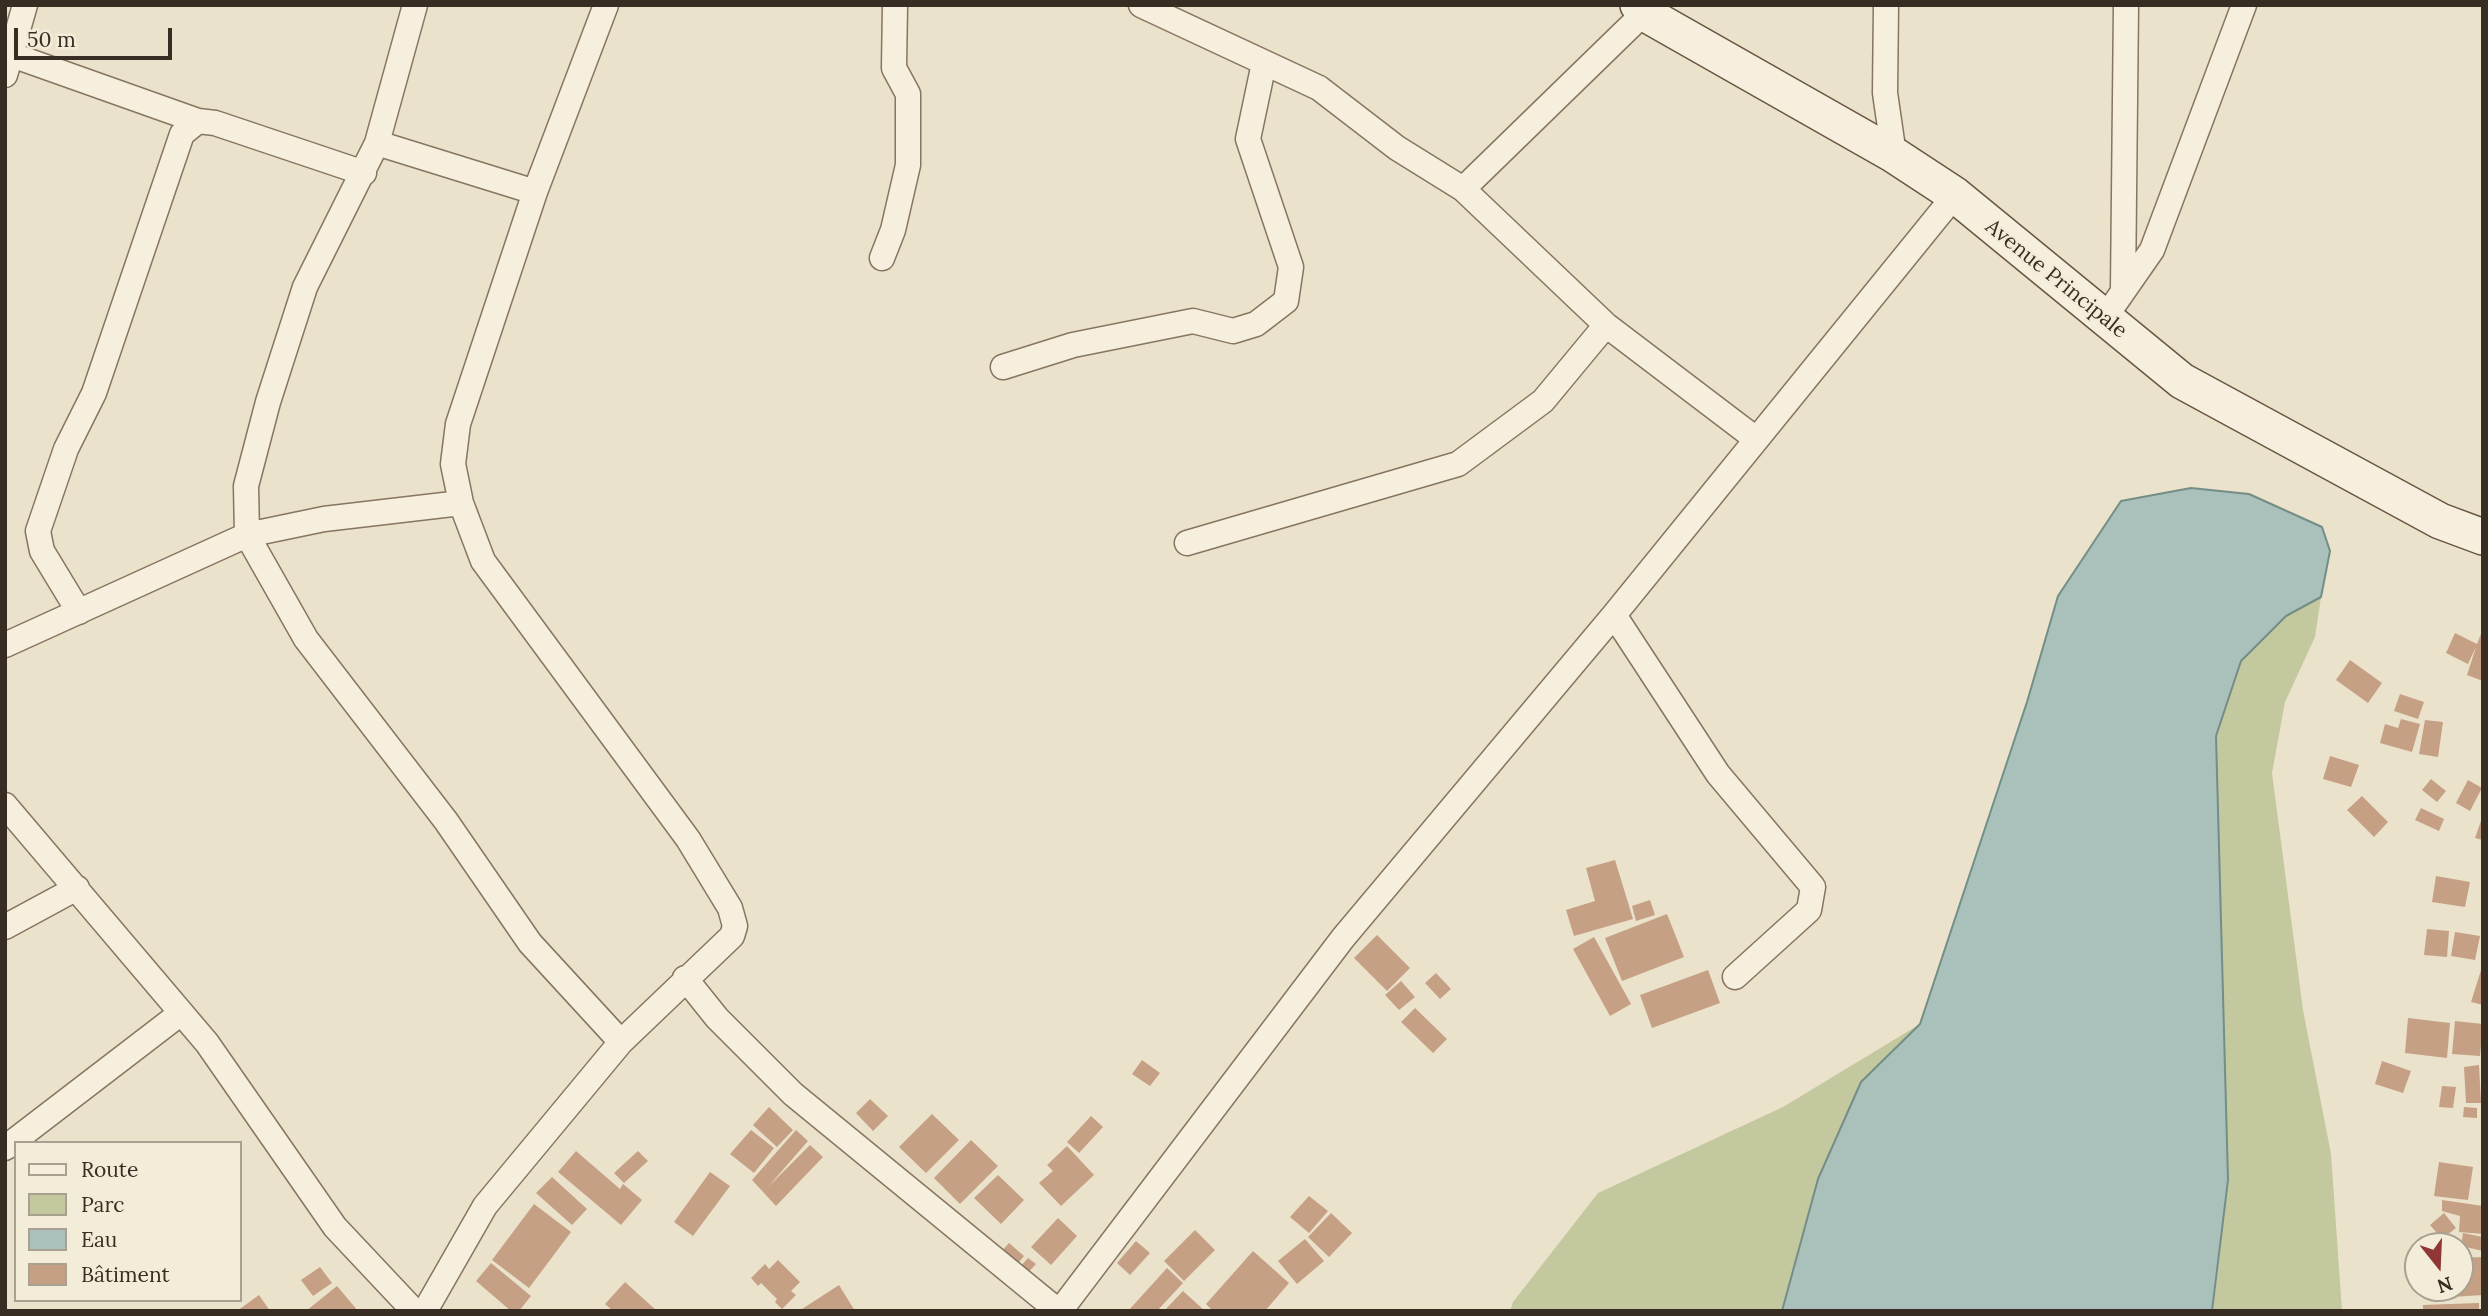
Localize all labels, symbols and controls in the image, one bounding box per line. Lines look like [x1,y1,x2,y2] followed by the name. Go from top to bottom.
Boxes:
[18,14,175,58] scale bar
[27,26,76,53] text: 50 m
[1980,214,2132,344] street label: Avenue Principale
[14,1141,242,1302] legend
[81,1156,138,1183] text: Route
[81,1191,125,1218] text: Parc
[81,1226,117,1253] text: Eau
[2404,1232,2474,1302] north arrow
[81,1261,170,1288] text: Bâtiment
[2434,1271,2456,1299] text: N

